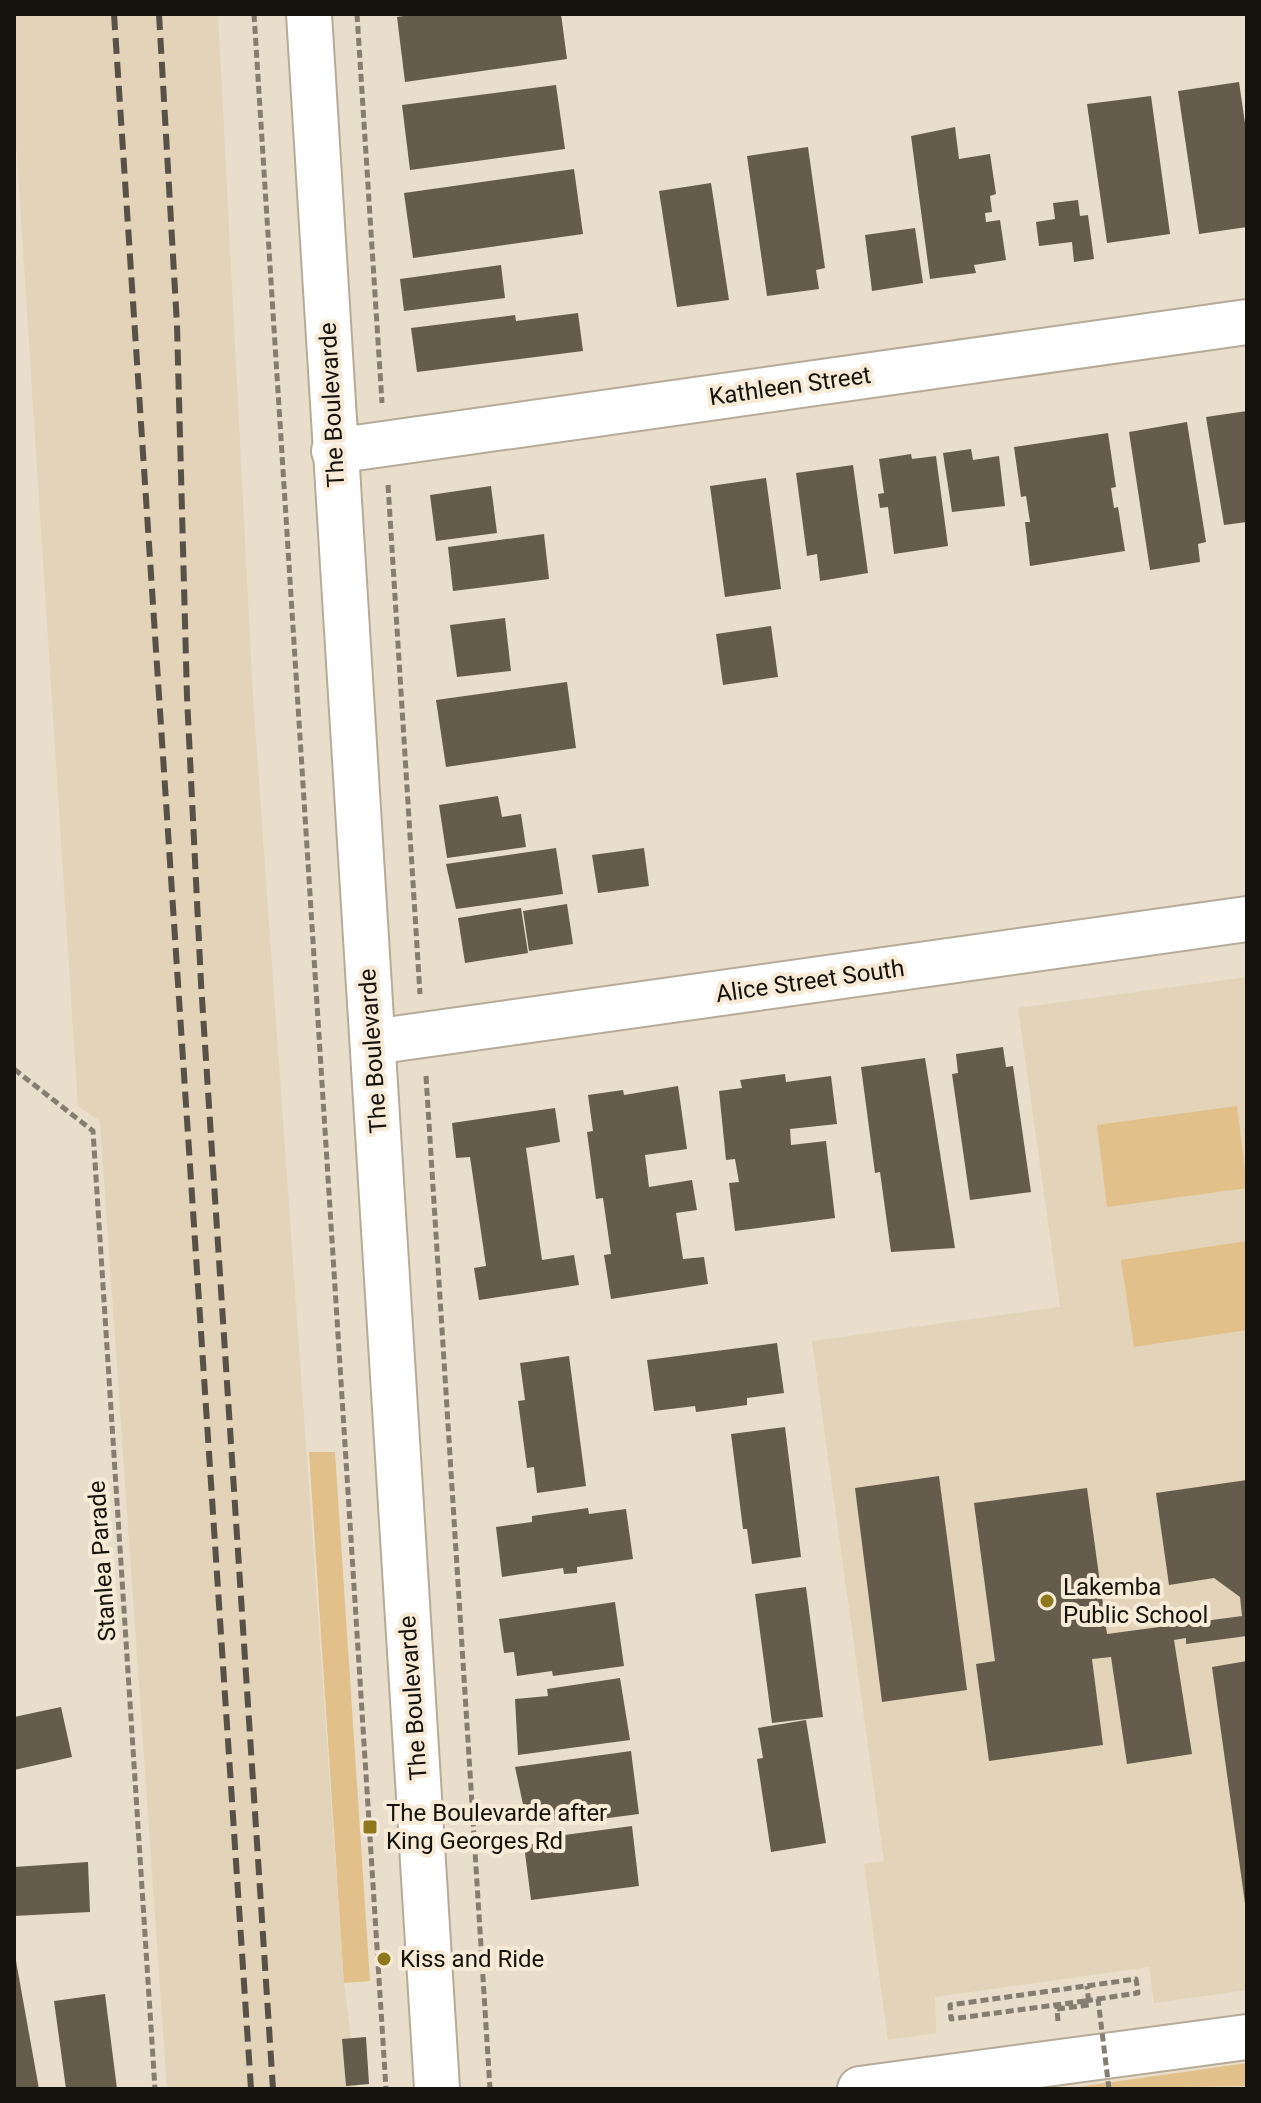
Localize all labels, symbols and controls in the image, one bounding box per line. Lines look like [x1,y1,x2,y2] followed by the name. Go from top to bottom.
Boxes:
[314,322,350,488] street label: The Boulevarde
[707,361,873,411] street label: Kathleen Street
[714,954,906,1008] street label: Alice Street South
[353,968,393,1134] street label: The Boulevarde
[82,1480,122,1642] street label: Stanlea Parade
[1063,1573,1208,1629] place label: Lakemba Public School
[1038,1592,1056,1610] marker: Lakemba Public School
[393,1615,433,1781] street label: The Boulevarde
[386,1799,607,1855] place label: The Boulevarde after King Georges Rd
[361,1818,379,1836] marker: The Boulevarde after King Georges Rd
[400,1945,544,1973] place label: Kiss and Ride
[375,1950,393,1968] marker: Kiss and Ride

